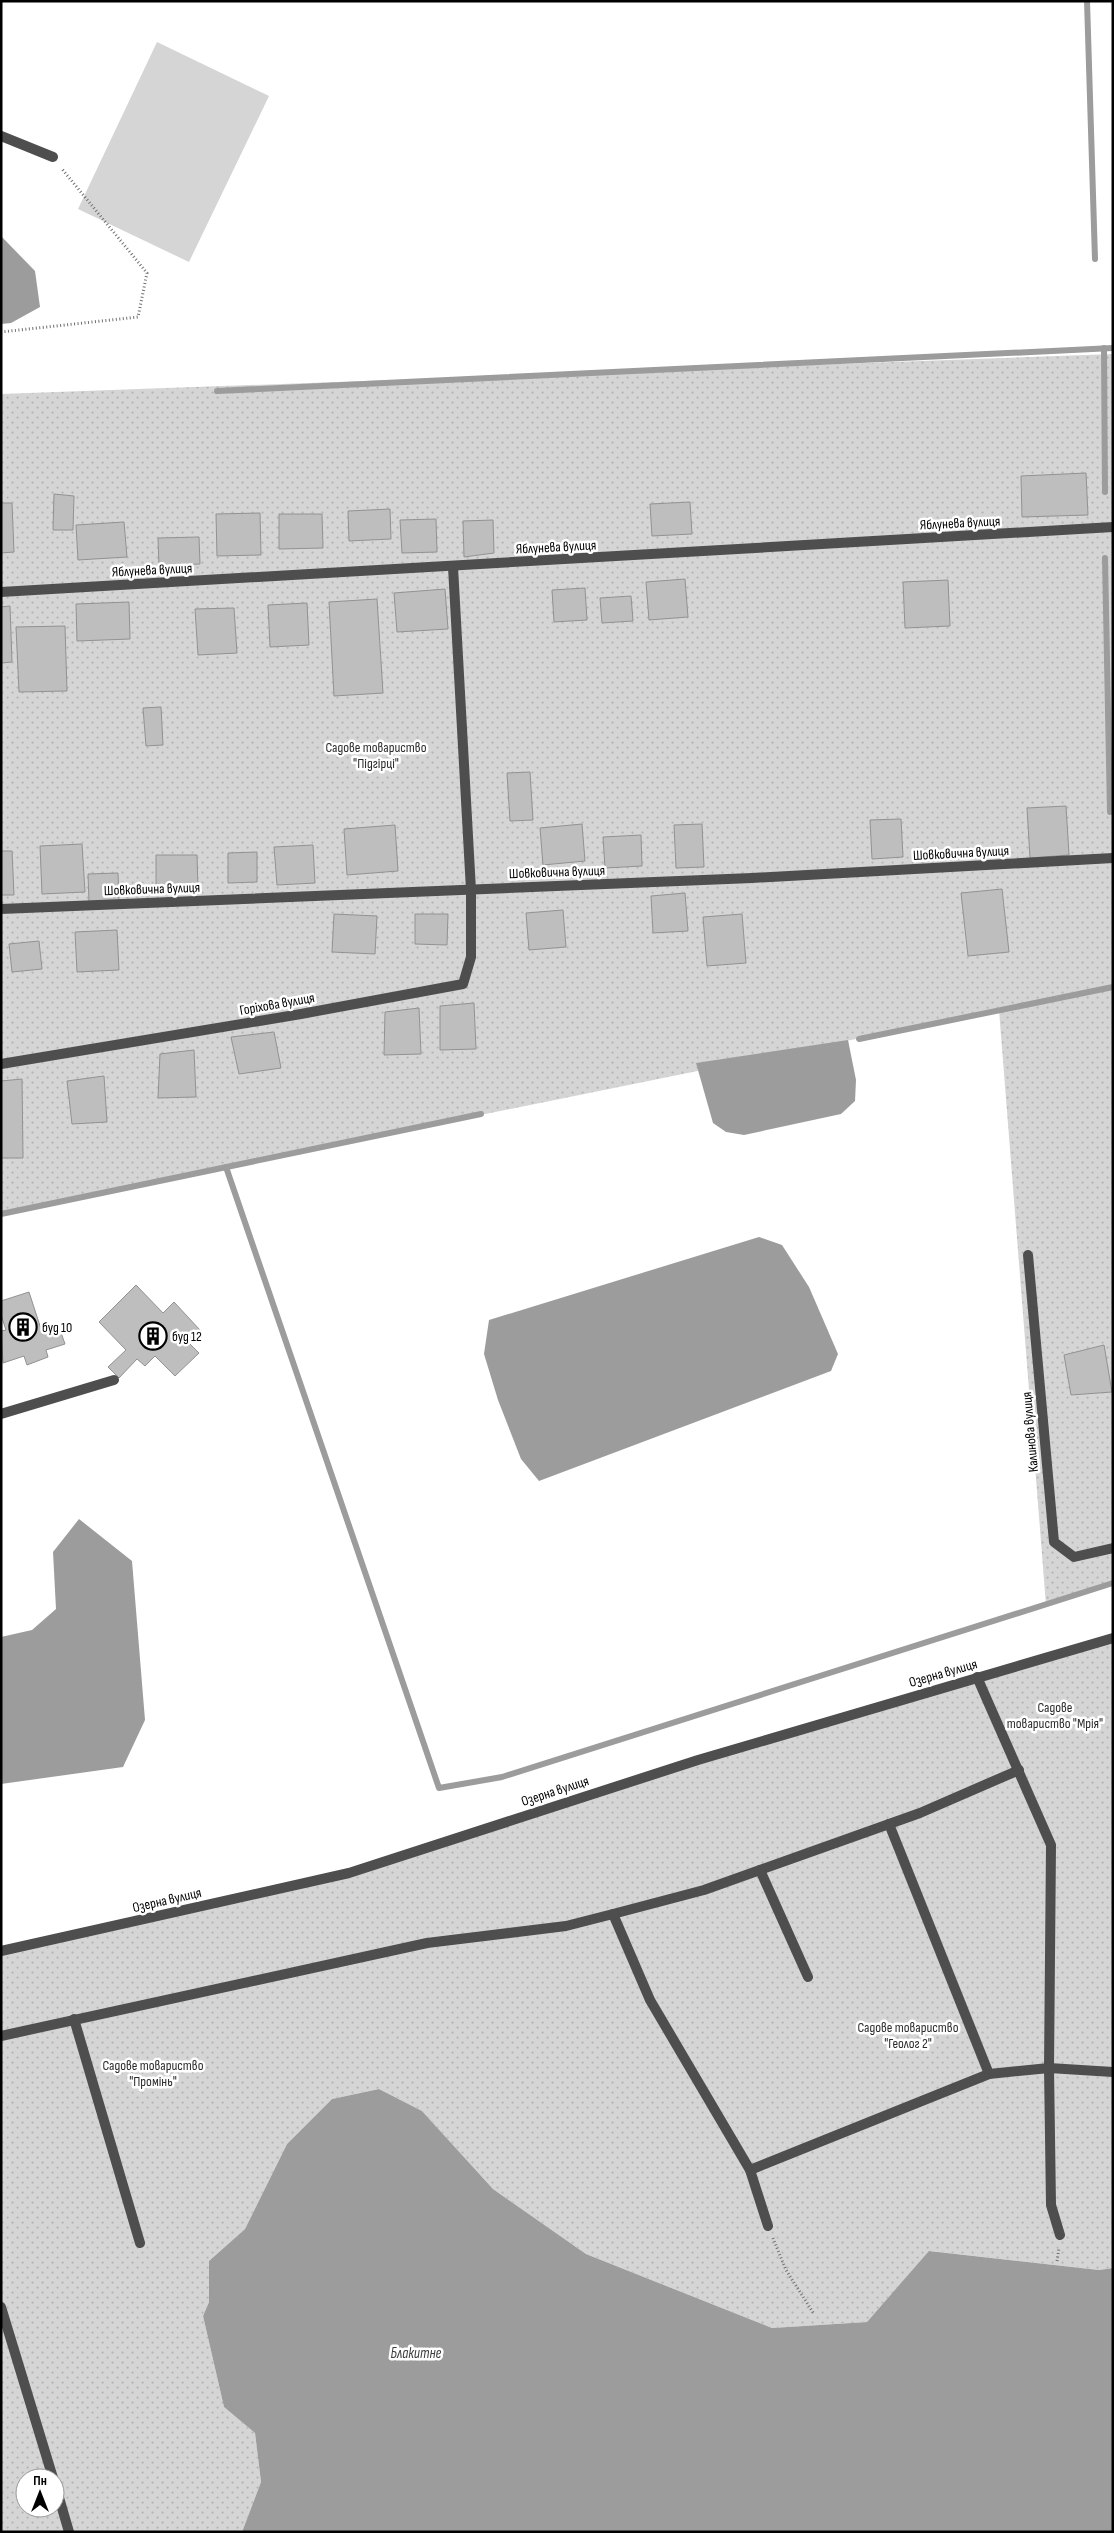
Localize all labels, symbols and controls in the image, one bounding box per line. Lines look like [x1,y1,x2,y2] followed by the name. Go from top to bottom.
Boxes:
[919,512,1001,534] street label: Яблунева вулиця
[515,536,597,558] street label: Яблунева вулиця
[111,559,193,581] street label: Яблунева вулиця
[325,739,427,772] park label: Садове товариство "Підгірці"
[913,842,1009,864] street label: Шовковична вулиця
[509,862,605,882] street label: Шовковична вулиця
[104,879,200,899] street label: Шовковична вулиця
[238,989,316,1019] street label: Горіхова вулиця
[8,1312,38,1342] building icon: буд 10
[42,1319,72,1336] place label: буд 10
[138,1321,168,1351] building icon: буд 12
[172,1328,202,1345] place label: буд 12
[1018,1391,1042,1473] street label: Калинова вулиця
[907,1655,979,1691] street label: Озерна вулиця
[1007,1699,1103,1732] park label: Садове товариство "Мрія"
[519,1772,591,1810] street label: Озерна вулиця
[131,1884,203,1916] street label: Озерна вулиця
[857,2019,959,2052] park label: Садове товариство "Геолог 2"
[102,2057,204,2090] park label: Садове товариство "Промінь"
[391,2344,442,2363] water label: Блакитне
[15,2468,65,2518] north arrow
[33,2472,47,2489] text: Пн

